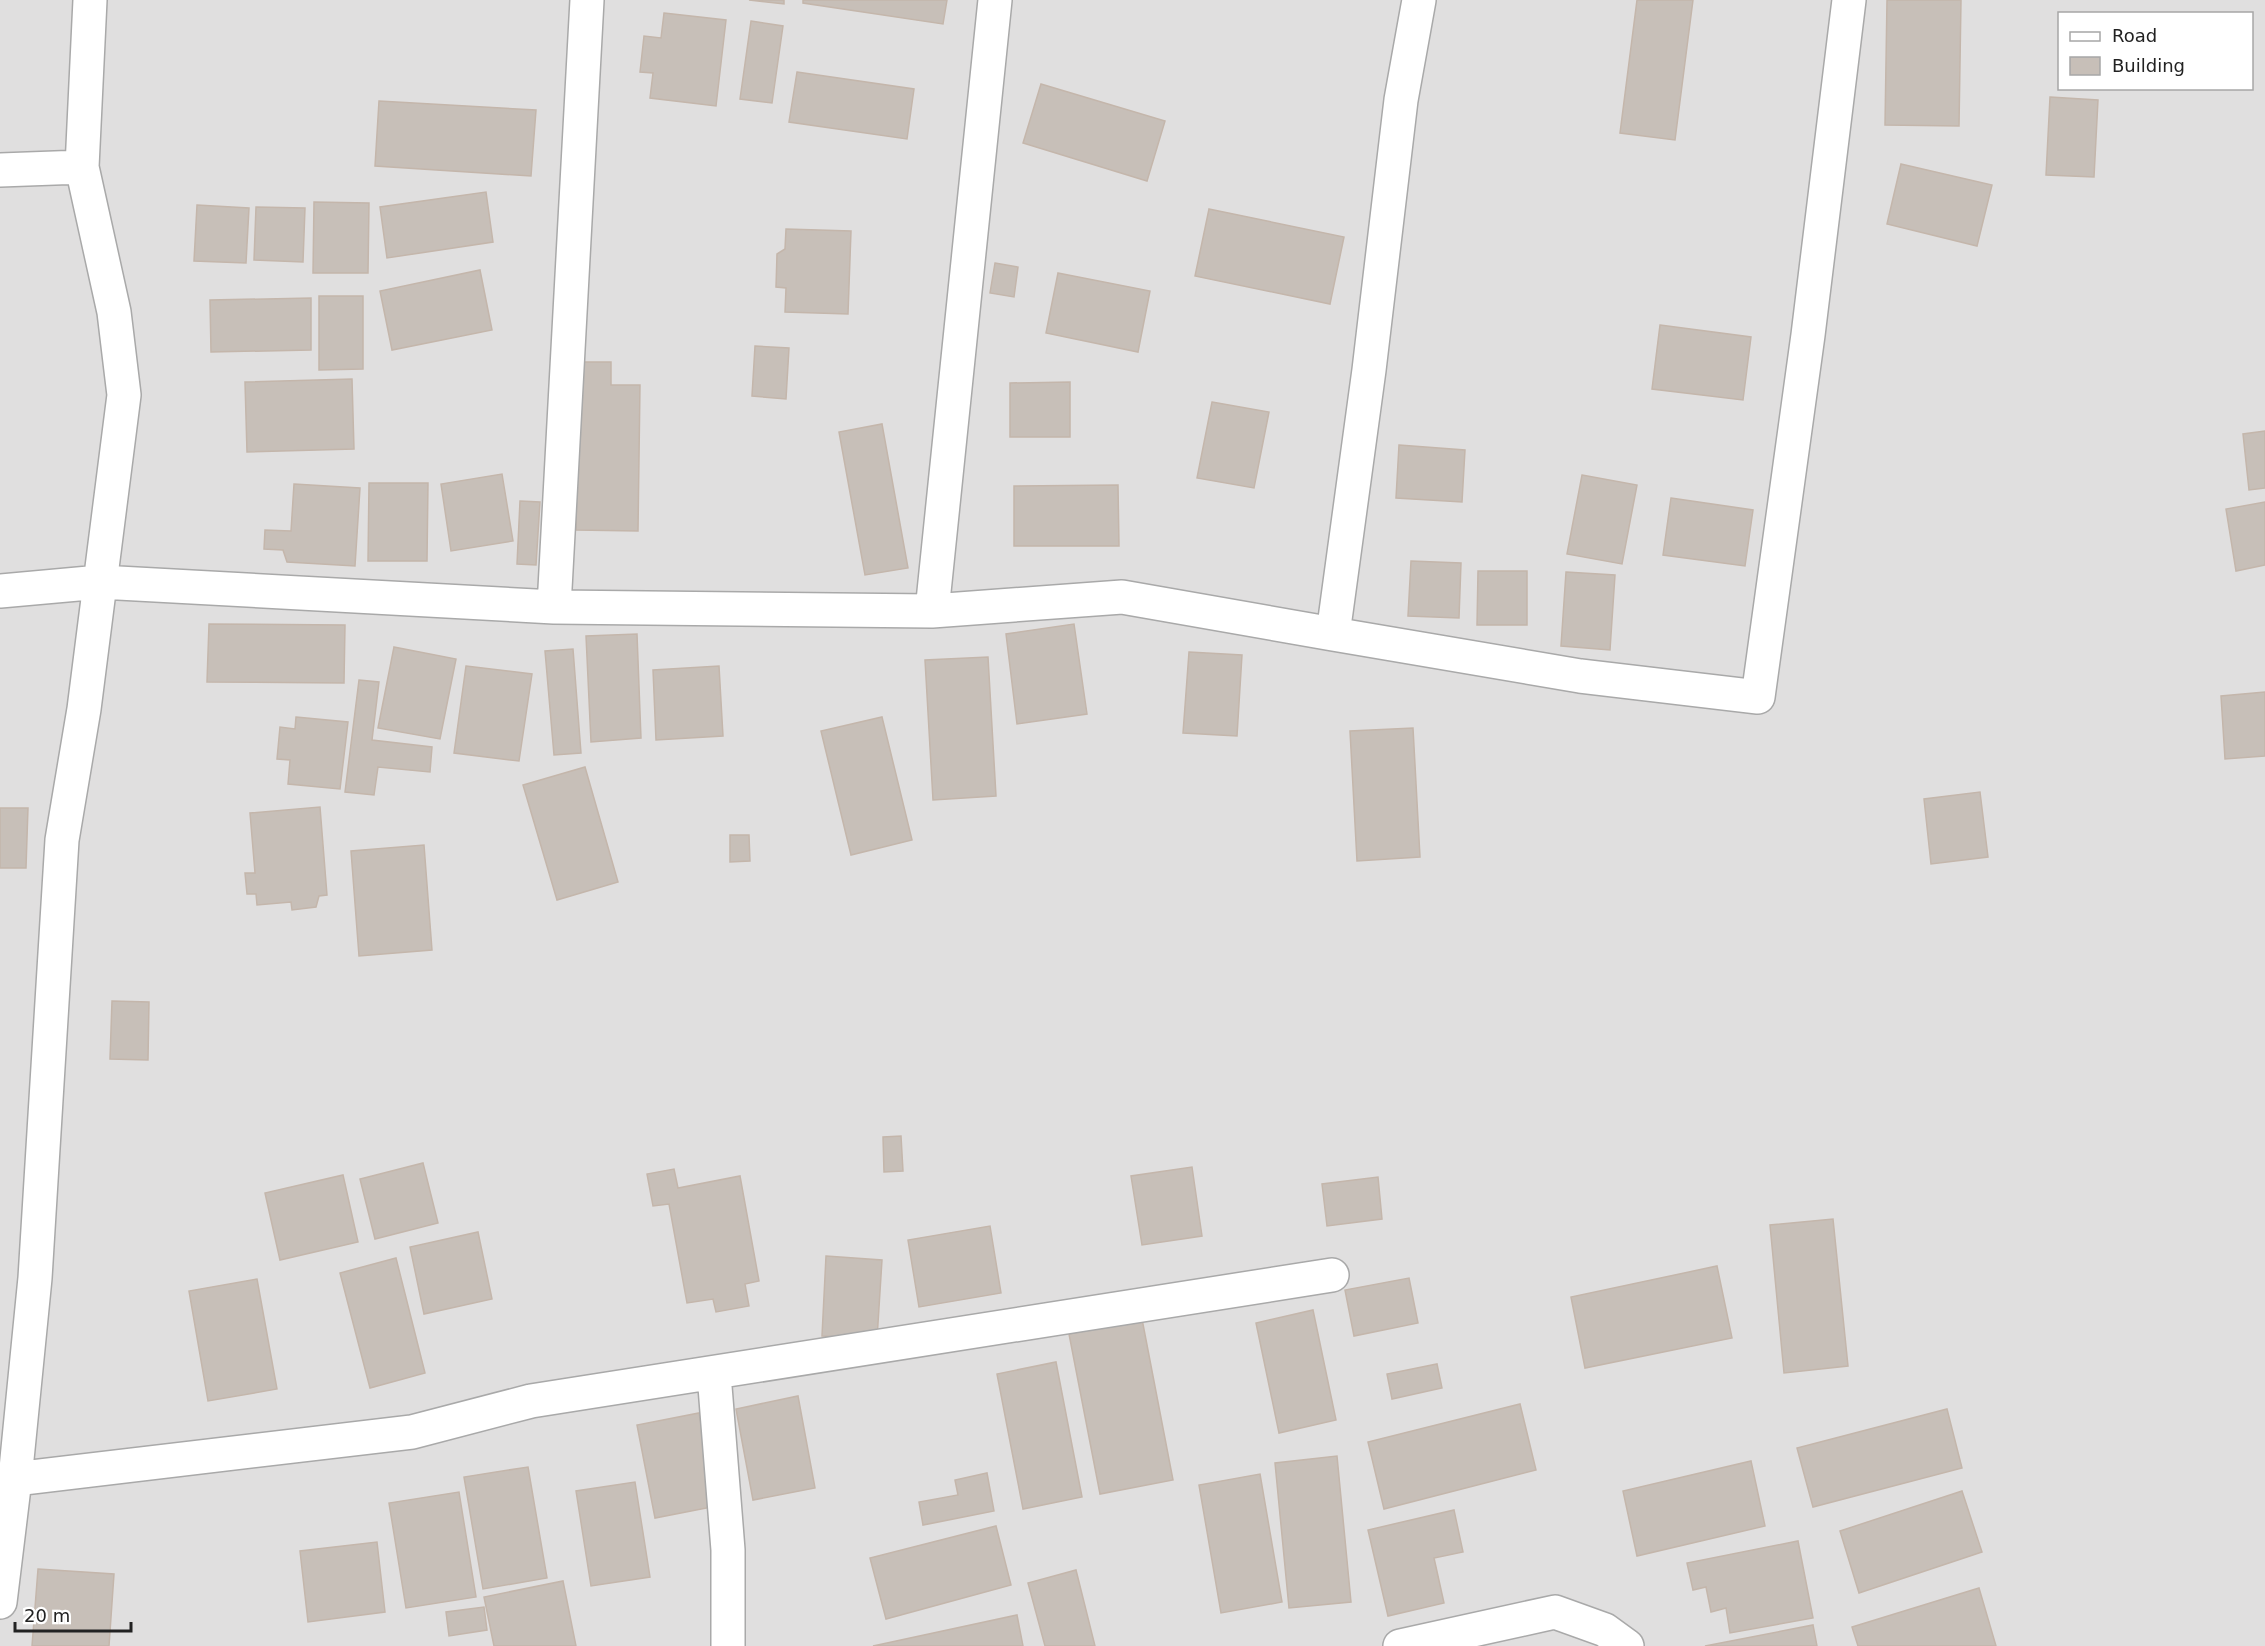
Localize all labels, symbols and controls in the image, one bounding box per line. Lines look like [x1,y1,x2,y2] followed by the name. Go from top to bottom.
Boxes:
[2058,12,2253,90] legend
[2112,25,2157,46] text: Road
[2112,55,2185,76] text: Building
[15,1595,130,1633] scale bar
[24,1605,70,1626] text: 20 m

